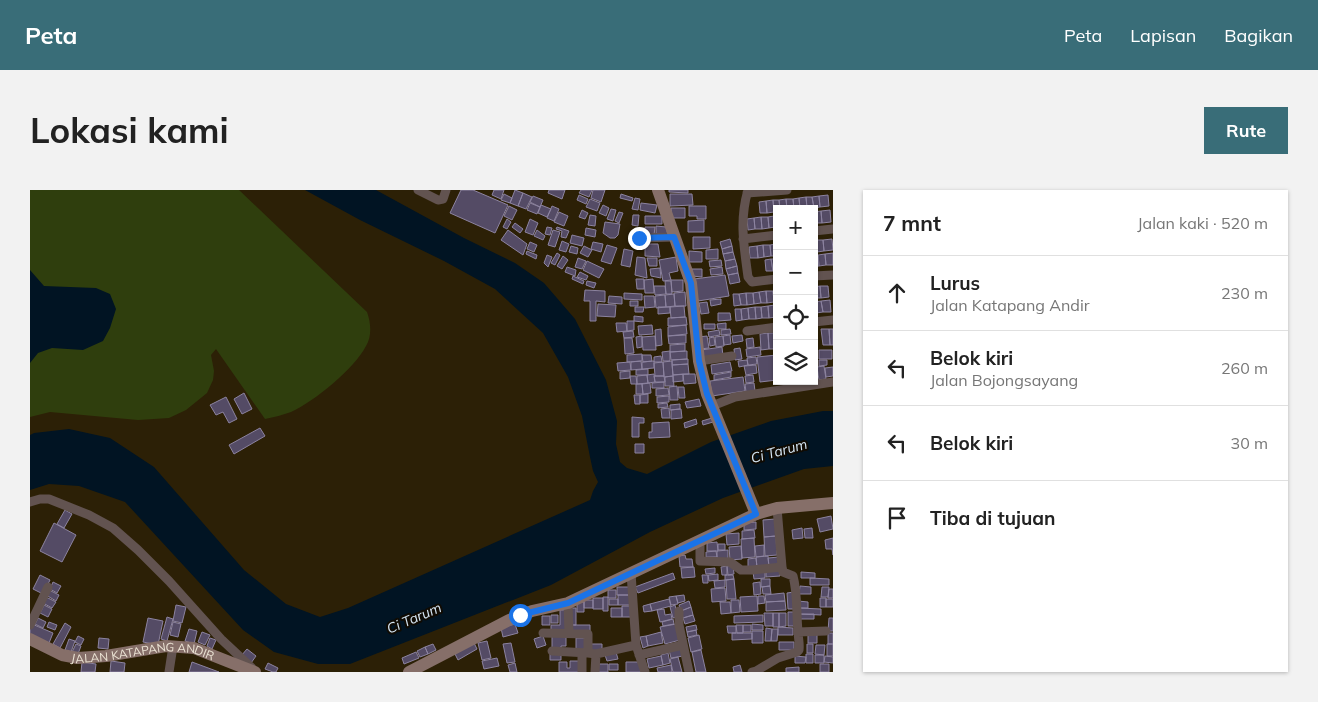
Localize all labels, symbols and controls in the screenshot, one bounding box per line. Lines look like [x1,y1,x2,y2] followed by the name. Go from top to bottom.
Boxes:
[25,20,77,50] text: Peta
[1064,24,1102,47] text: Peta
[1130,24,1196,47] text: Lapisan
[1224,24,1293,47] text: Bagikan
[1204,107,1288,154] button: Rute
[30,108,229,152] text: Lokasi kami
[773,205,818,385] map controls
[773,205,818,250] button: +
[883,210,941,236] text: 7 mnt
[1137,213,1268,233] text: Jalan kaki · 520 m
[628,227,651,250] route end
[773,250,818,295] button: −
[930,271,980,295] text: Lurus
[883,279,911,307] icon: ahead
[1221,283,1268,303] text: 230 m
[773,295,818,340] button: locate
[930,295,1090,315] text: Jalan Katapang Andir
[773,340,818,385] button: layers
[930,346,1013,370] text: Belok kiri
[883,354,911,382] icon: left
[1221,358,1268,378] text: 260 m
[930,370,1078,390] text: Jalan Bojongsayang
[883,429,911,457] icon: left
[930,431,1013,455] text: Belok kiri
[1231,433,1268,453] text: 30 m
[749,435,809,467] water label: Ci Tarum
[883,504,911,532] icon: arrive
[930,506,1055,530] text: Tiba di tujuan
[384,598,444,638] water label: Ci Tarum
[509,604,532,627] route start
[70,638,217,666] street label: JALAN KATAPANG ANDIR

